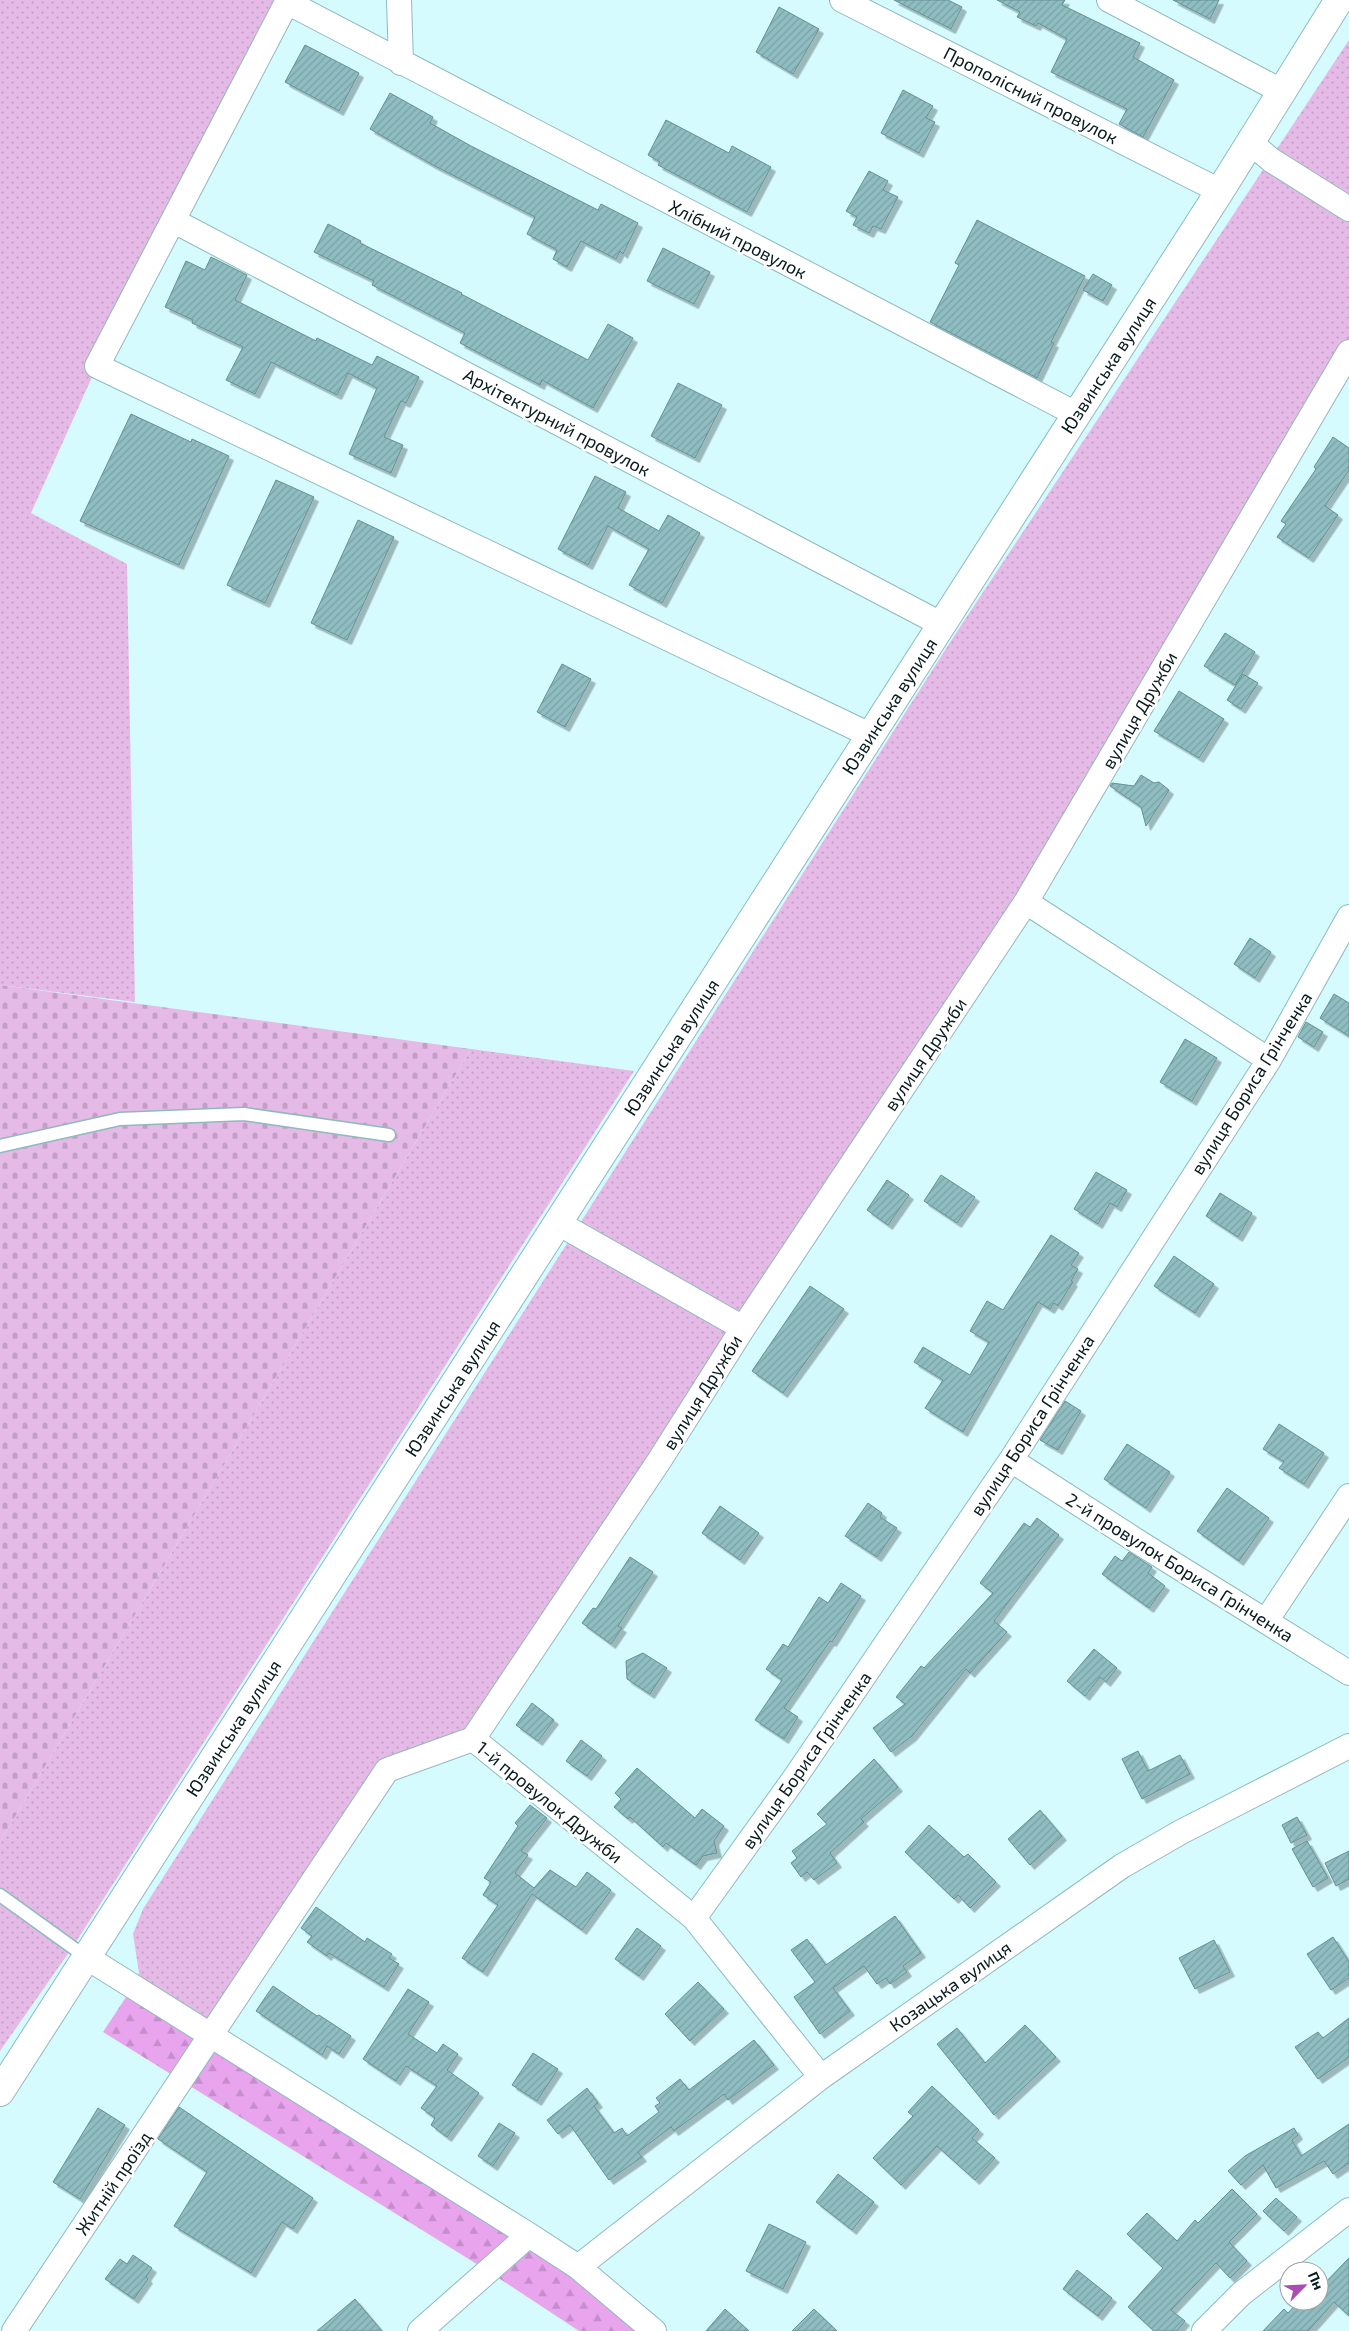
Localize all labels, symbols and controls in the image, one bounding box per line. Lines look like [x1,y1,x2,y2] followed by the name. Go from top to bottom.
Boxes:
[940,42,1122,149] street label: Прополісний провулок
[665,195,811,283] street label: Хлібний провулок
[1056,293,1160,437] street label: Юзвинська вулиця
[460,363,654,481] street label: Архітектурний провулок
[837,634,941,778] street label: Юзвинська вулиця
[1097,648,1181,772] street label: вулиця Дружби
[619,975,723,1119] street label: Юзвинська вулиця
[1186,988,1316,1178] street label: вулиця Бориса Грінченка
[879,993,971,1115] street label: вулиця Дружби
[400,1316,504,1460] street label: Юзвинська вулиця
[658,1330,746,1454] street label: вулиця Дружби
[965,1330,1099,1520] street label: вулиця Бориса Грінченка
[1062,1488,1298,1646] street label: 2-й провулок Бориса Грінченка
[181,1656,285,1800] street label: Юзвинська вулиця
[736,1667,876,1853] street label: вулиця Бориса Грінченка
[473,1736,627,1868] street label: 1-й провулок Дружби
[885,1936,1015,2036] street label: Козацька вулиця
[70,2127,156,2239] street label: Житній проїзд
[1279,2261,1329,2311] north arrow
[1305,2269,1328,2292] text: Пн

